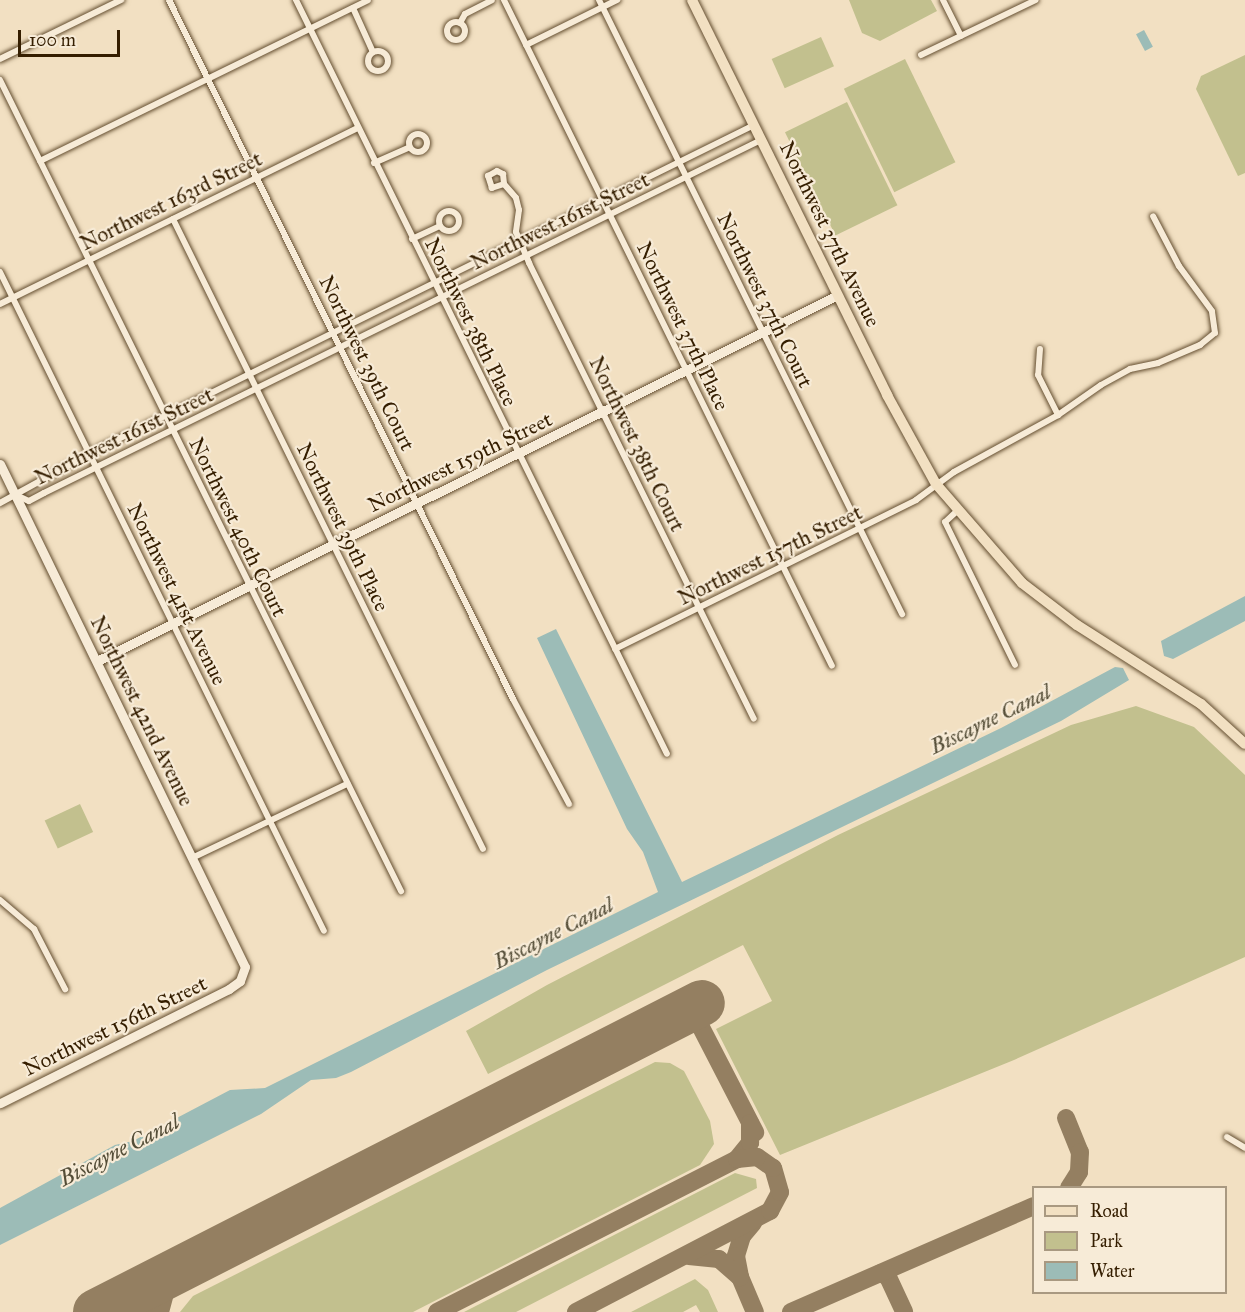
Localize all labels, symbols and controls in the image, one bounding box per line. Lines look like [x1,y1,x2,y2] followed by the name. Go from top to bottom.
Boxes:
[21,18,123,56] scale bar
[29,29,76,51] text: 100 m
[774,137,886,331] street label: Northwest 37th Avenue
[76,146,266,256] street label: Northwest 163rd Street
[466,167,654,275] street label: Northwest 161st Street
[712,208,818,392] street label: Northwest 37th Court
[419,234,523,410] street label: Northwest 38th Place
[631,238,735,414] street label: Northwest 37th Place
[314,271,420,455] street label: Northwest 39th Court
[584,352,690,536] street label: Northwest 38th Court
[30,382,218,490] street label: Northwest 161st Street
[364,406,556,518] street label: Northwest 159th Street
[184,433,292,621] street label: Northwest 40th Court
[291,439,395,615] street label: Northwest 39th Place
[122,499,232,689] street label: Northwest 41st Avenue
[674,499,866,611] street label: Northwest 157th Street
[85,612,199,810] street label: Northwest 42nd Avenue
[925,678,1055,760] water label: Biscayne Canal
[488,891,618,975] water label: Biscayne Canal
[19,971,211,1081] street label: Northwest 156th Street
[54,1108,184,1192] water label: Biscayne Canal
[1032,1186,1227,1294] legend
[1090,1200,1128,1222] text: Road
[1090,1230,1123,1252] text: Park
[1090,1260,1134,1282] text: Water

